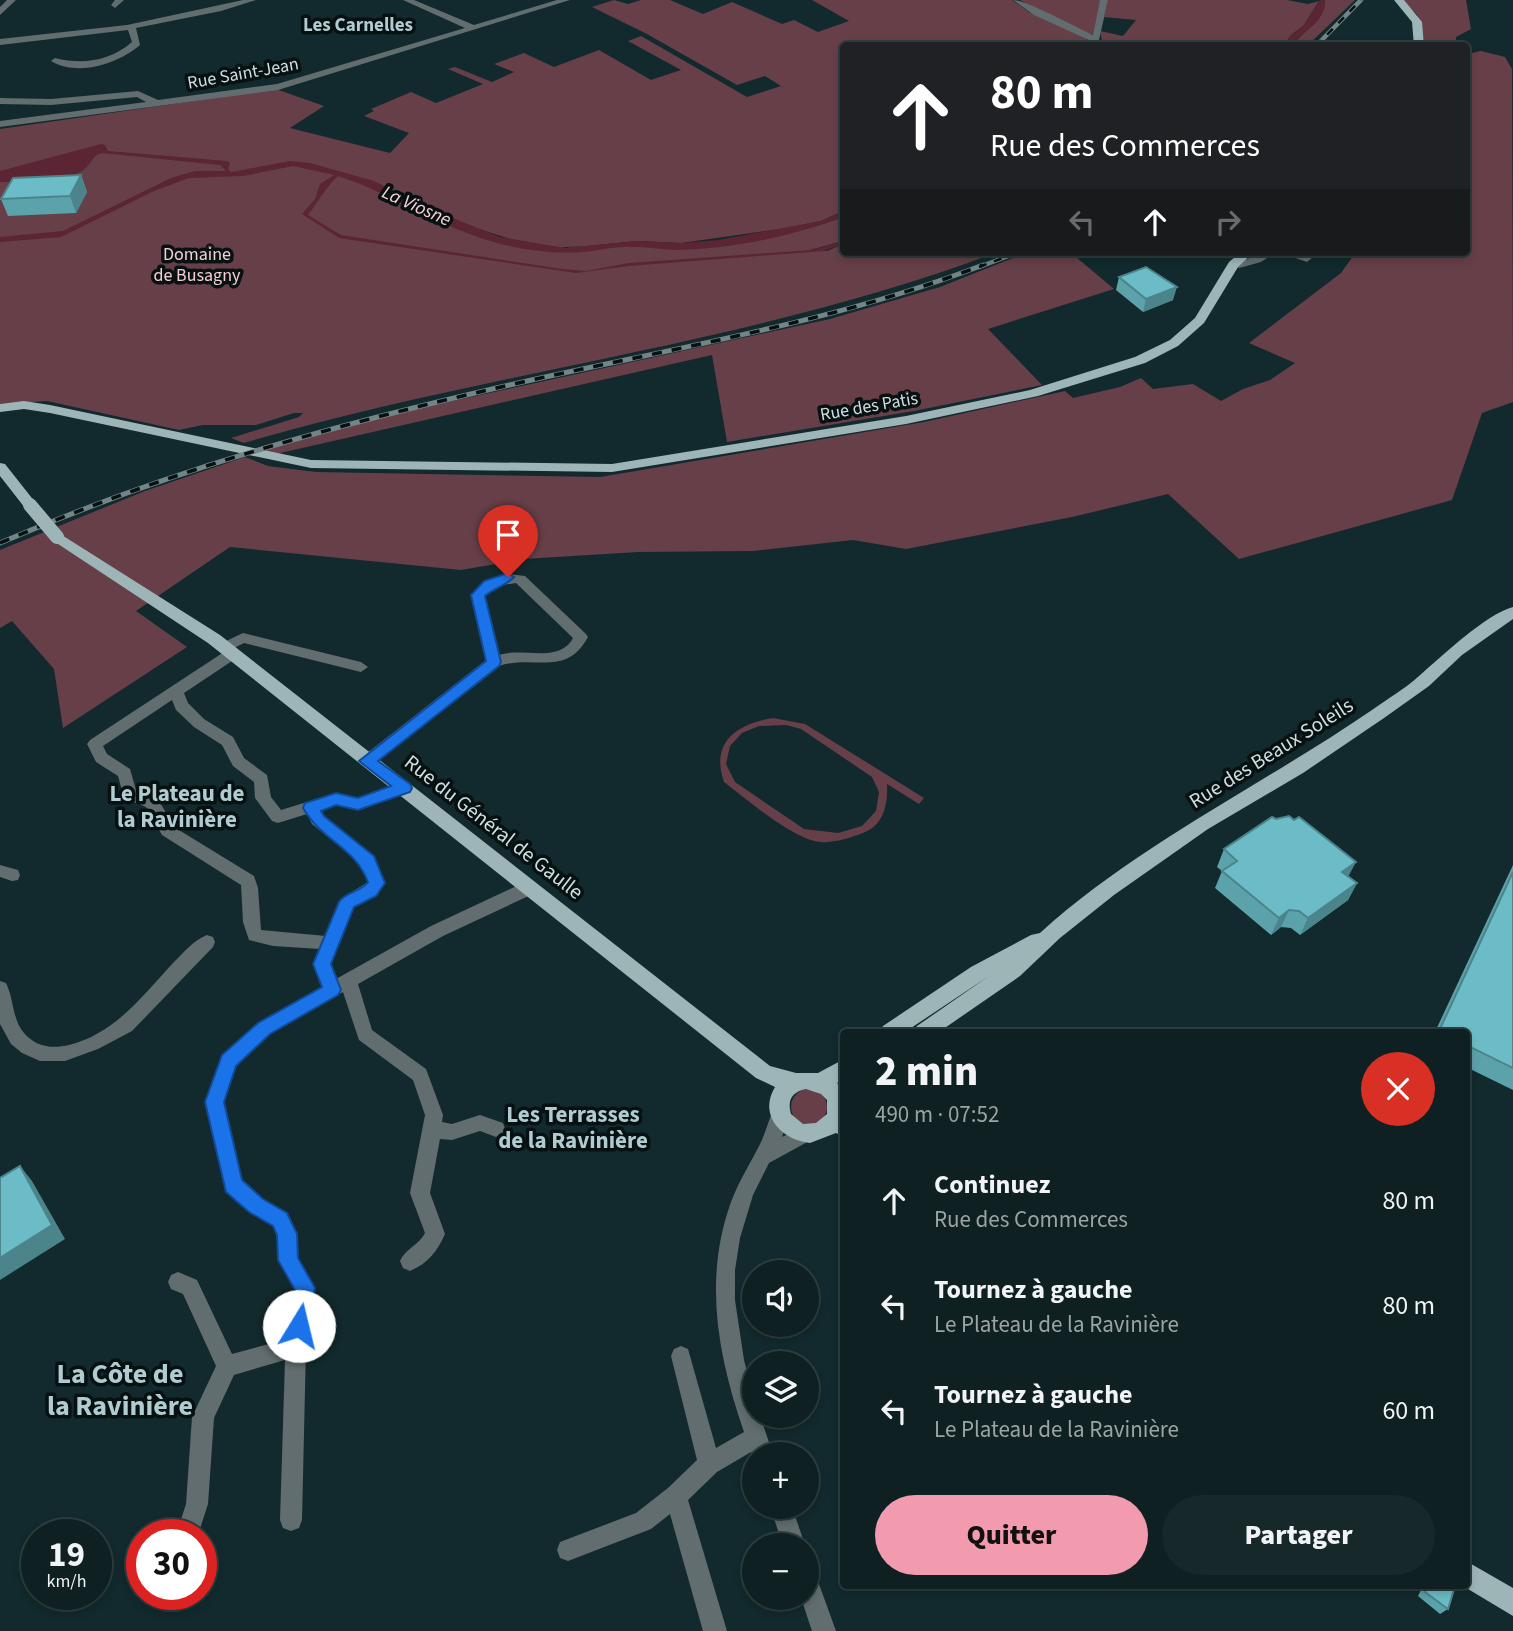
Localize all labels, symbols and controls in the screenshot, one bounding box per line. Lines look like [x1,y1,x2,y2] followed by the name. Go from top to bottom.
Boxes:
[303,12,413,39] district label: Les Carnelles
[185,51,301,96] street label: Rue Saint-Jean
[990,58,1094,128] text: 80 m
[875,70,966,161] icon: ahead
[990,123,1260,169] text: Rue des Commerces
[378,179,455,234] water label: La Viosne
[1063,203,1101,241] icon: left
[1136,203,1174,241] icon: ahead
[1209,203,1247,241] icon: right
[154,242,241,288] park label: Domaine de Busagny
[818,386,920,427] street label: Rue des Patis
[478,505,538,577] pin
[489,516,527,554] icon: arrive
[1183,690,1359,816] street label: Rue des Beaux Soleils
[398,748,590,906] street label: Rue du Général de Gaulle
[109,777,245,836] district label: Le Plateau de la Ravinière
[875,1042,978,1102] text: 2 min
[1361,1052,1435,1126] button: close
[498,1098,648,1157] district label: Les Terrasses de la Ravinière
[875,1098,999,1131] text: 490 m · 07:52
[934,1166,1050,1203] text: Continuez
[875,1182,913,1220] icon: ahead
[1382,1182,1435,1219] text: 80 m
[934,1203,1128,1236] text: Rue des Commerces
[742,1260,819,1610] map controls
[742,1260,819,1337] button: sound
[934,1271,1133,1308] text: Tournez à gauche
[875,1287,913,1325] icon: left
[1382,1287,1435,1324] text: 80 m
[262,1289,336,1363] position arrow
[934,1308,1179,1341] text: Le Plateau de la Ravinière
[742,1351,819,1428] button: layers
[47,1354,193,1426] district label: La Côte de la Ravinière
[934,1376,1133,1413] text: Tournez à gauche
[875,1392,913,1430] icon: left
[1382,1392,1435,1429] text: 60 m
[934,1413,1179,1446] text: Le Plateau de la Ravinière
[742,1442,819,1519] button: +
[875,1495,1148,1575] button: Quitter
[1162,1495,1435,1575] button: Partager
[126,1519,217,1610] speed limit sign: 30
[48,1530,85,1580] text: 19
[742,1533,819,1610] button: −
[47,1569,86,1594] text: km/h

